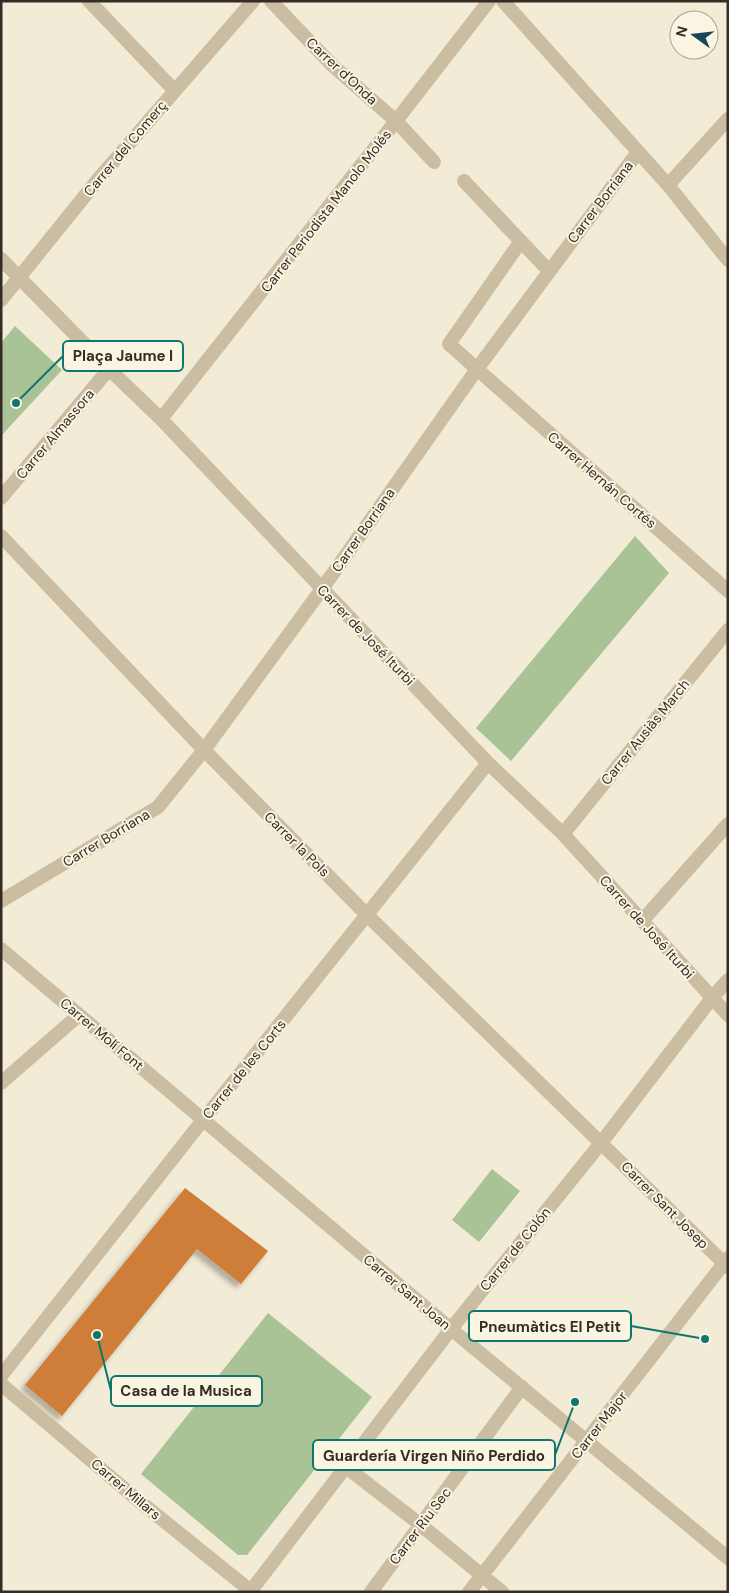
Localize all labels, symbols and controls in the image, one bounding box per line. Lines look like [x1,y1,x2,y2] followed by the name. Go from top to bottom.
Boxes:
[669,10,719,60] north arrow
[671,24,691,39] text: N
[303,33,381,109] street label: Carrer d'Onda
[80,96,170,200] street label: Carrer del Comerç
[257,126,395,296] street label: Carrer Periodista Manolo Molés
[563,157,637,247] street label: Carrer Borriana
[63,341,183,371] callout: Plaça Jaume I
[73,346,173,366] text: Plaça Jaume I
[12,385,98,483] street label: Carrer Almassora
[544,428,660,532] street label: Carrer Hernán Cortés
[327,485,399,575] street label: Carrer Borriana
[313,581,419,689] street label: Carrer de José Iturbi
[597,675,693,789] street label: Carrer Ausiàs March
[59,805,153,871] street label: Carrer Borriana
[261,808,333,880] street label: Carrer la Pols
[596,871,698,983] street label: Carrer de José Iturbi
[57,994,147,1074] street label: Carrer Molí Font
[198,1016,290,1122] street label: Carrer de les Corts
[617,1157,713,1253] street label: Carrer Sant Josep
[476,1203,554,1295] street label: Carrer de Colón
[360,1250,454,1334] street label: Carrer Sant Joan
[469,1311,631,1341] callout: Pneumàtics El Petit
[479,1317,621,1337] text: Pneumàtics El Petit
[111,1376,262,1406] callout: Casa de la Musica
[120,1381,252,1401] text: Casa de la Musica
[567,1388,631,1462] street label: Carrer Major
[313,1440,555,1470] callout: Guardería Virgen Niño Perdido
[323,1446,545,1466] text: Guardería Virgen Niño Perdido
[87,1455,165,1523] street label: Carrer Millars
[385,1484,455,1568] street label: Carrer Riu Sec

